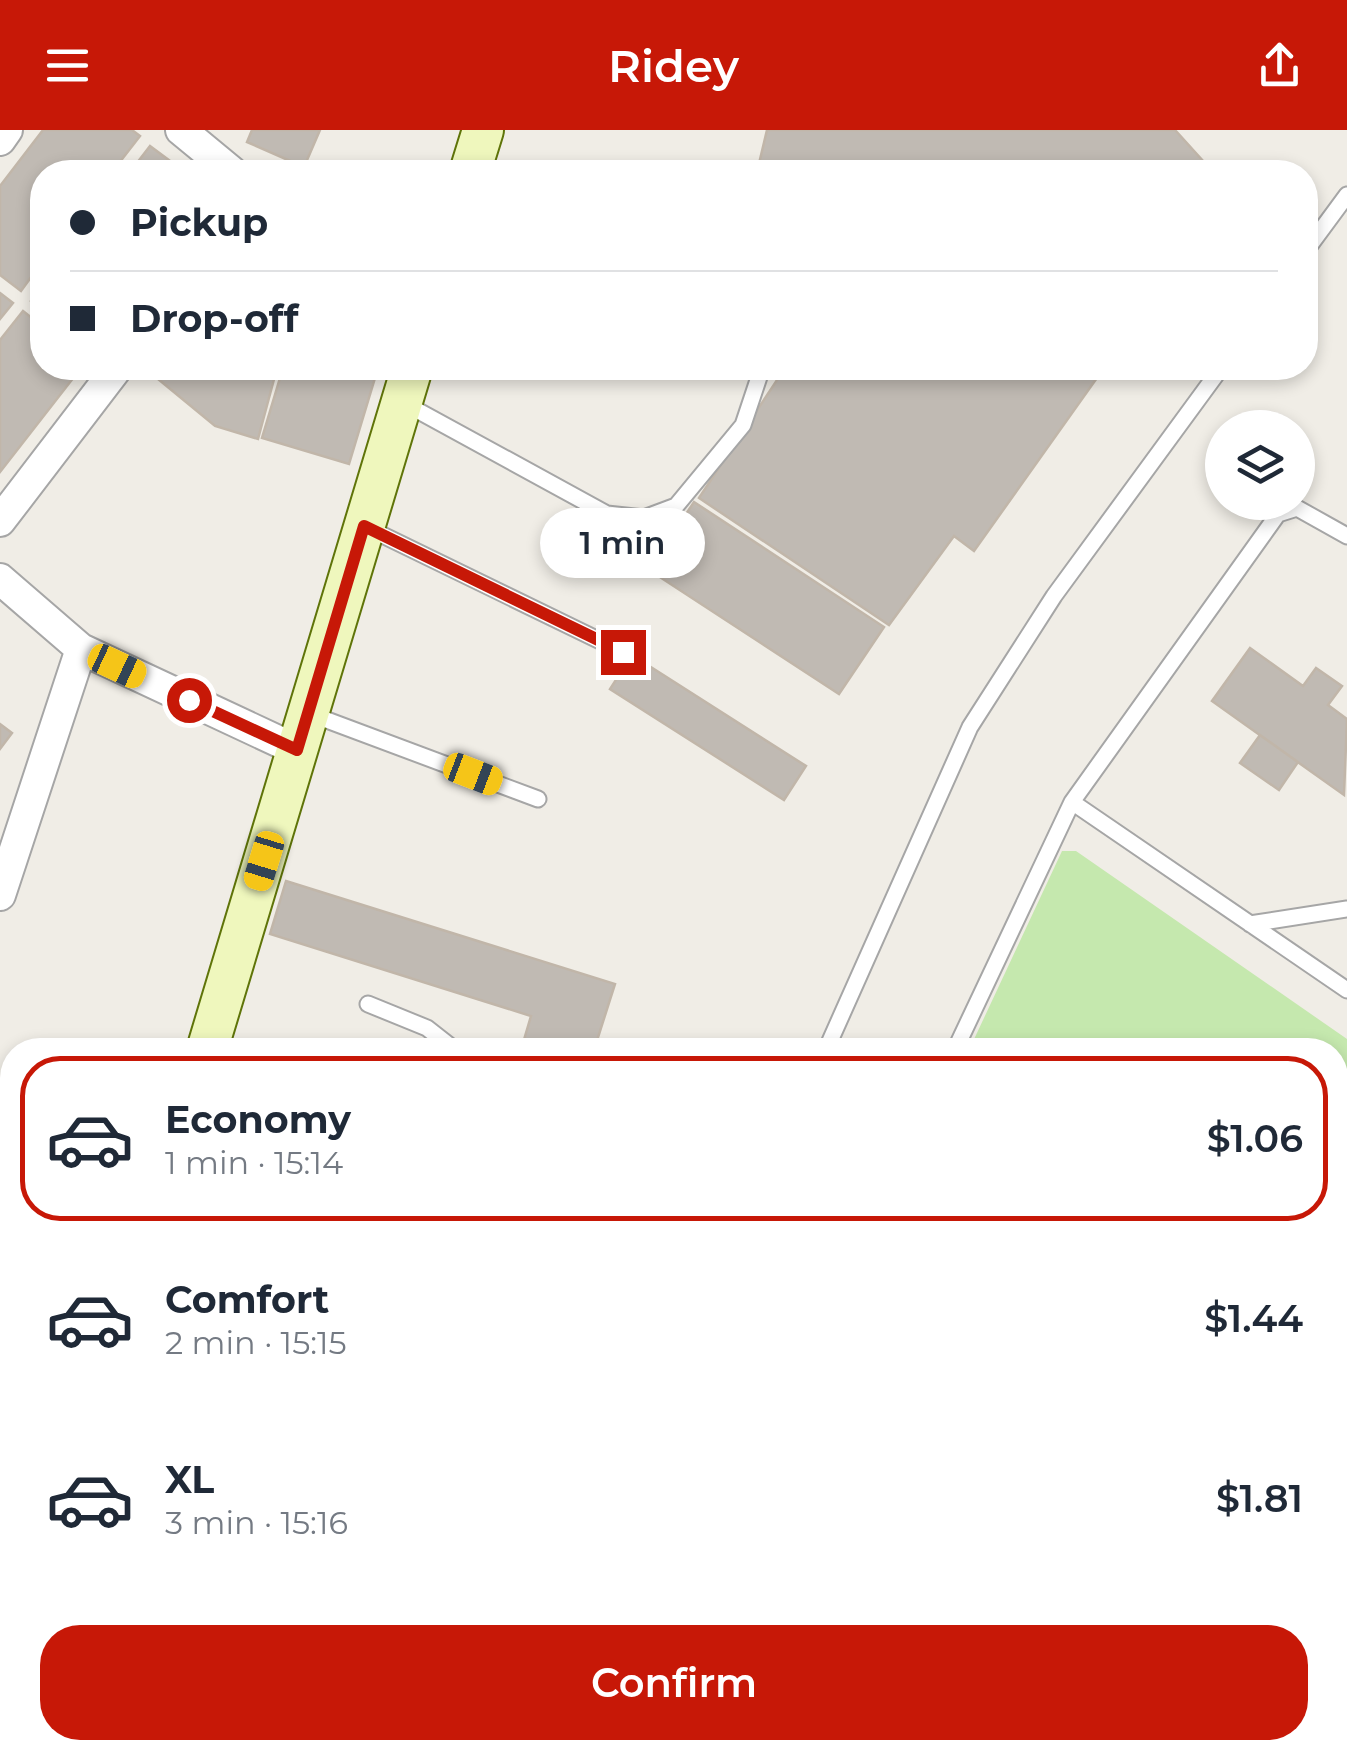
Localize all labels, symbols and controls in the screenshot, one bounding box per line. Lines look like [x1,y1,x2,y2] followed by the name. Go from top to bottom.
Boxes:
[40,38,95,93] icon: menu
[608,38,739,93] text: Ridey
[1252,38,1307,93] icon: share
[130,199,268,246] text: Pickup
[130,295,299,342] text: Drop-off
[1205,410,1315,520] map controls
[1205,410,1315,520] button: layers
[540,507,706,577] callout: 1 min
[580,523,665,562] text: 1 min
[601,630,646,675] route end
[83,640,151,692] car
[167,678,212,723] route start
[440,749,506,799] car
[241,828,287,894] car
[45,1094,135,1184] icon: car
[165,1096,351,1143] text: Economy
[1207,1115,1303,1162] text: $1.06
[165,1143,343,1182] text: 1 min · 15:14
[45,1274,135,1364] icon: car
[165,1276,329,1323] text: Comfort
[1204,1295,1303,1342] text: $1.44
[165,1323,347,1362] text: 2 min · 15:15
[45,1454,135,1544] icon: car
[165,1456,214,1503] text: XL
[1216,1475,1303,1522] text: $1.81
[165,1503,348,1542] text: 3 min · 15:16
[40,1625,1308,1740] button: Confirm

